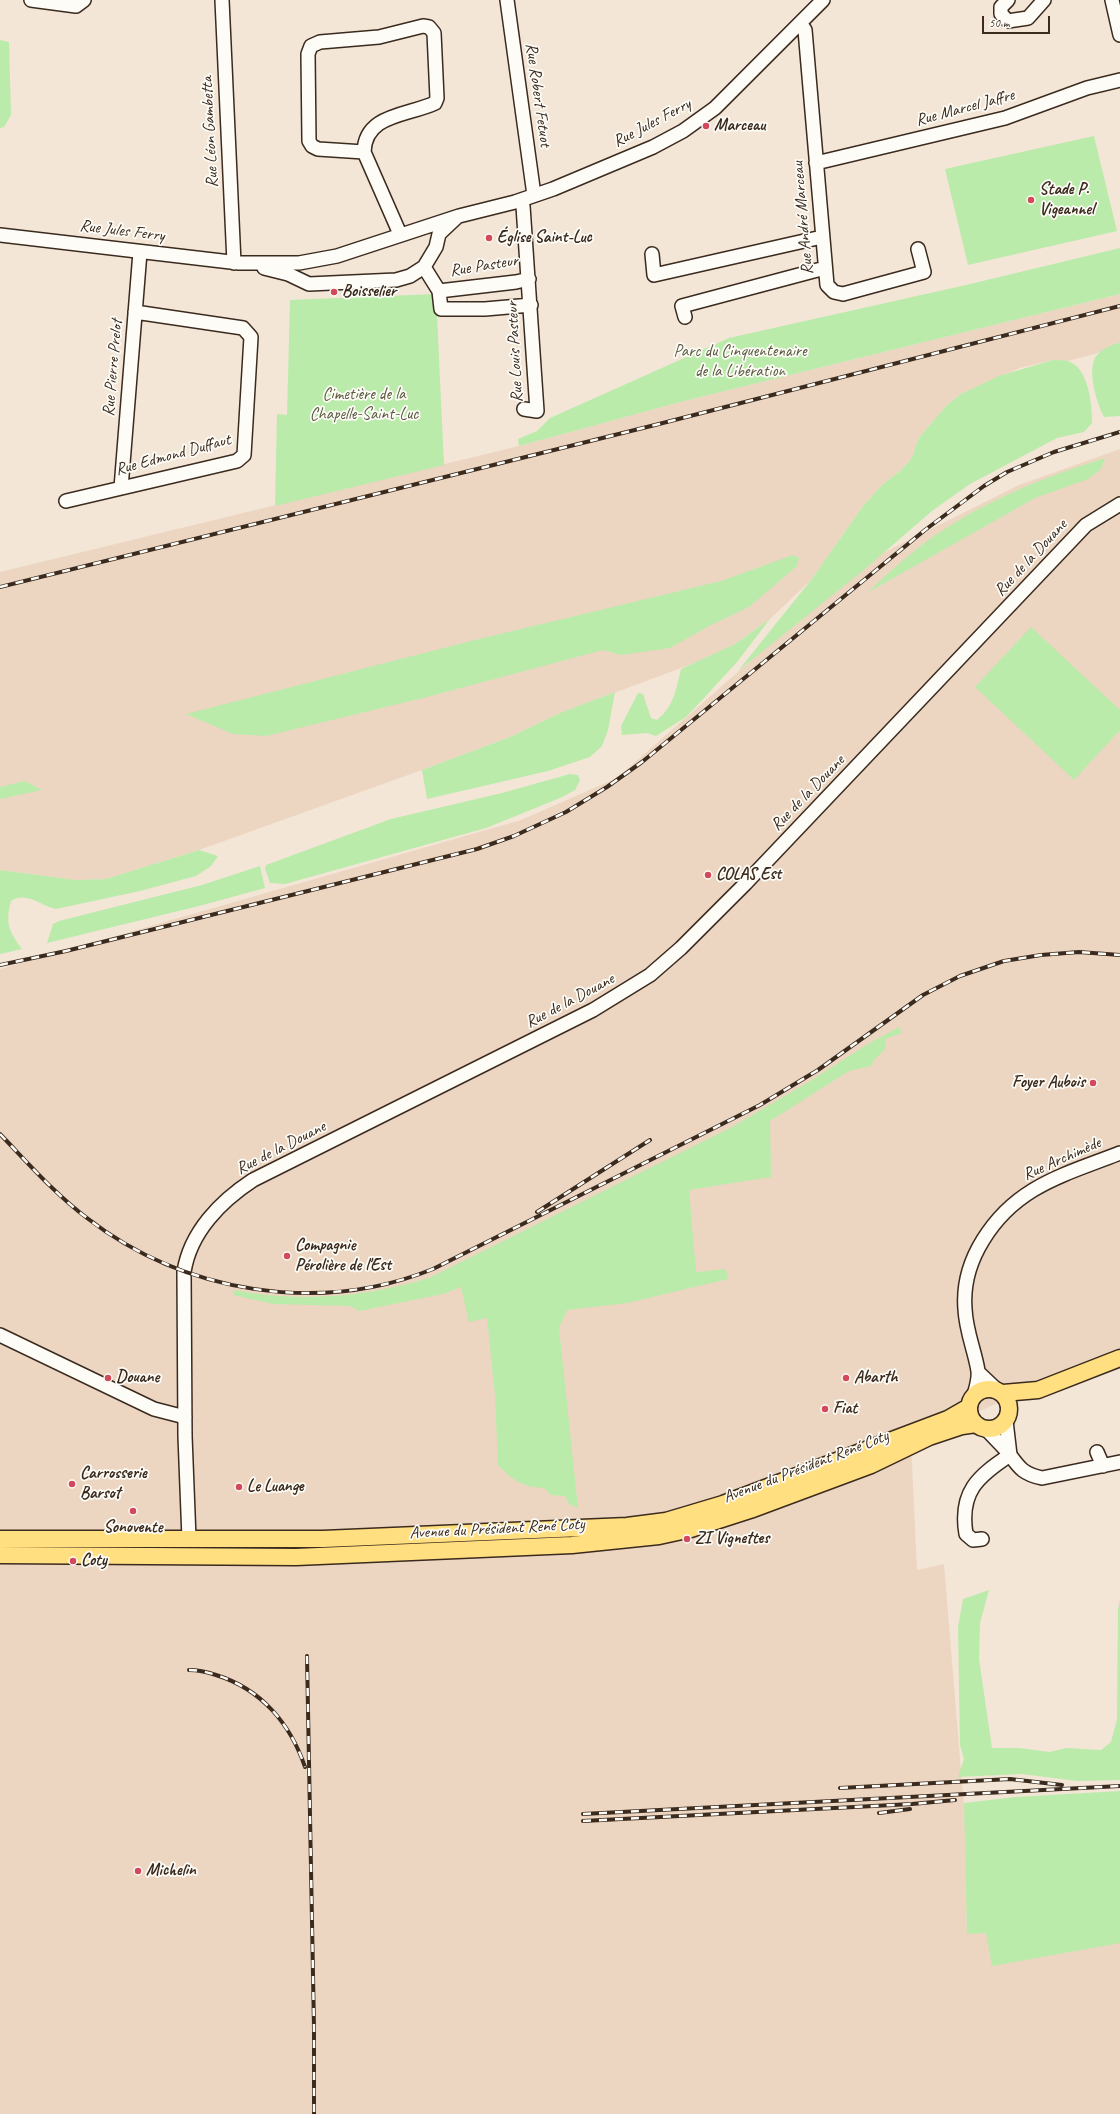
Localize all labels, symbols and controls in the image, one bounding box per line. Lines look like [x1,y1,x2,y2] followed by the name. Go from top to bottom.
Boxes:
[984,8,1052,34] scale bar
[989,15,1009,31] text: 50 m
[521,42,555,148] street label: Rue Robert Fetuot
[197,76,223,188] street label: Rue Léon Gambetta
[913,85,1017,131] street label: Rue Marcel Jaffre
[610,94,694,152] street label: Rue Jules Ferry
[714,116,765,136] place label: Marceau
[701,121,711,131] marker: Marceau
[788,161,818,275] street label: Rue André Marceau
[1039,180,1094,220] place label: Stade P. Vigeannel
[1026,195,1036,205] marker: Stade P. Vigeannel
[78,216,166,246] street label: Rue Jules Ferry
[497,228,592,248] place label: Église Saint-Luc
[484,233,494,243] marker: Église Saint-Luc
[449,251,519,281] street label: Rue Pasteur
[342,282,396,302] place label: Boisselier
[329,287,339,297] marker: Boisselier
[502,301,528,403] street label: Rue Louis Pasteur
[99,319,127,417] street label: Rue Pierre Prelot
[674,342,806,382] park label: Parc du Cinquentenaire de la Libération
[310,385,418,425] park label: Cimetière de la Chapelle-Saint-Luc
[113,430,233,480] street label: Rue Edmond Duffaut
[990,515,1072,601] street label: Rue de la Douane
[767,751,849,835] street label: Rue de la Douane
[716,865,781,885] place label: COLAS Est
[703,870,713,880] marker: COLAS Est
[522,969,618,1033] street label: Rue de la Douane
[1012,1073,1085,1093] place label: Foyer Aubois
[1088,1078,1098,1088] marker: Foyer Aubois
[233,1117,329,1179] street label: Rue de la Douane
[1020,1133,1104,1185] street label: Rue Archimède
[295,1236,391,1276] place label: Compagnie Pérolière de l'Est
[282,1251,292,1261] marker: Compagnie Pérolière de l'Est
[116,1368,159,1388] place label: Douane
[854,1368,897,1388] place label: Abarth
[103,1373,113,1383] marker: Douane
[841,1373,851,1383] marker: Abarth
[833,1399,857,1419] place label: Fiat
[820,1404,830,1414] marker: Fiat
[720,1426,892,1508] street label: Avenue du Président René Coty
[80,1464,147,1504] place label: Carrosserie Barsot
[247,1477,304,1497] place label: Le Luange
[67,1479,77,1489] marker: Carrosserie Barsot
[234,1482,244,1492] marker: Le Luange
[128,1506,138,1516] marker: Sonovente
[409,1514,585,1544] street label: Avenue du Président René Coty
[104,1518,162,1538] place label: Sonovente
[695,1529,769,1549] place label: ZI Vignettes
[682,1534,692,1544] marker: ZI Vignettes
[81,1551,107,1571] place label: Coty
[68,1556,78,1566] marker: Coty
[146,1861,196,1881] place label: Michelin
[133,1866,143,1876] marker: Michelin

